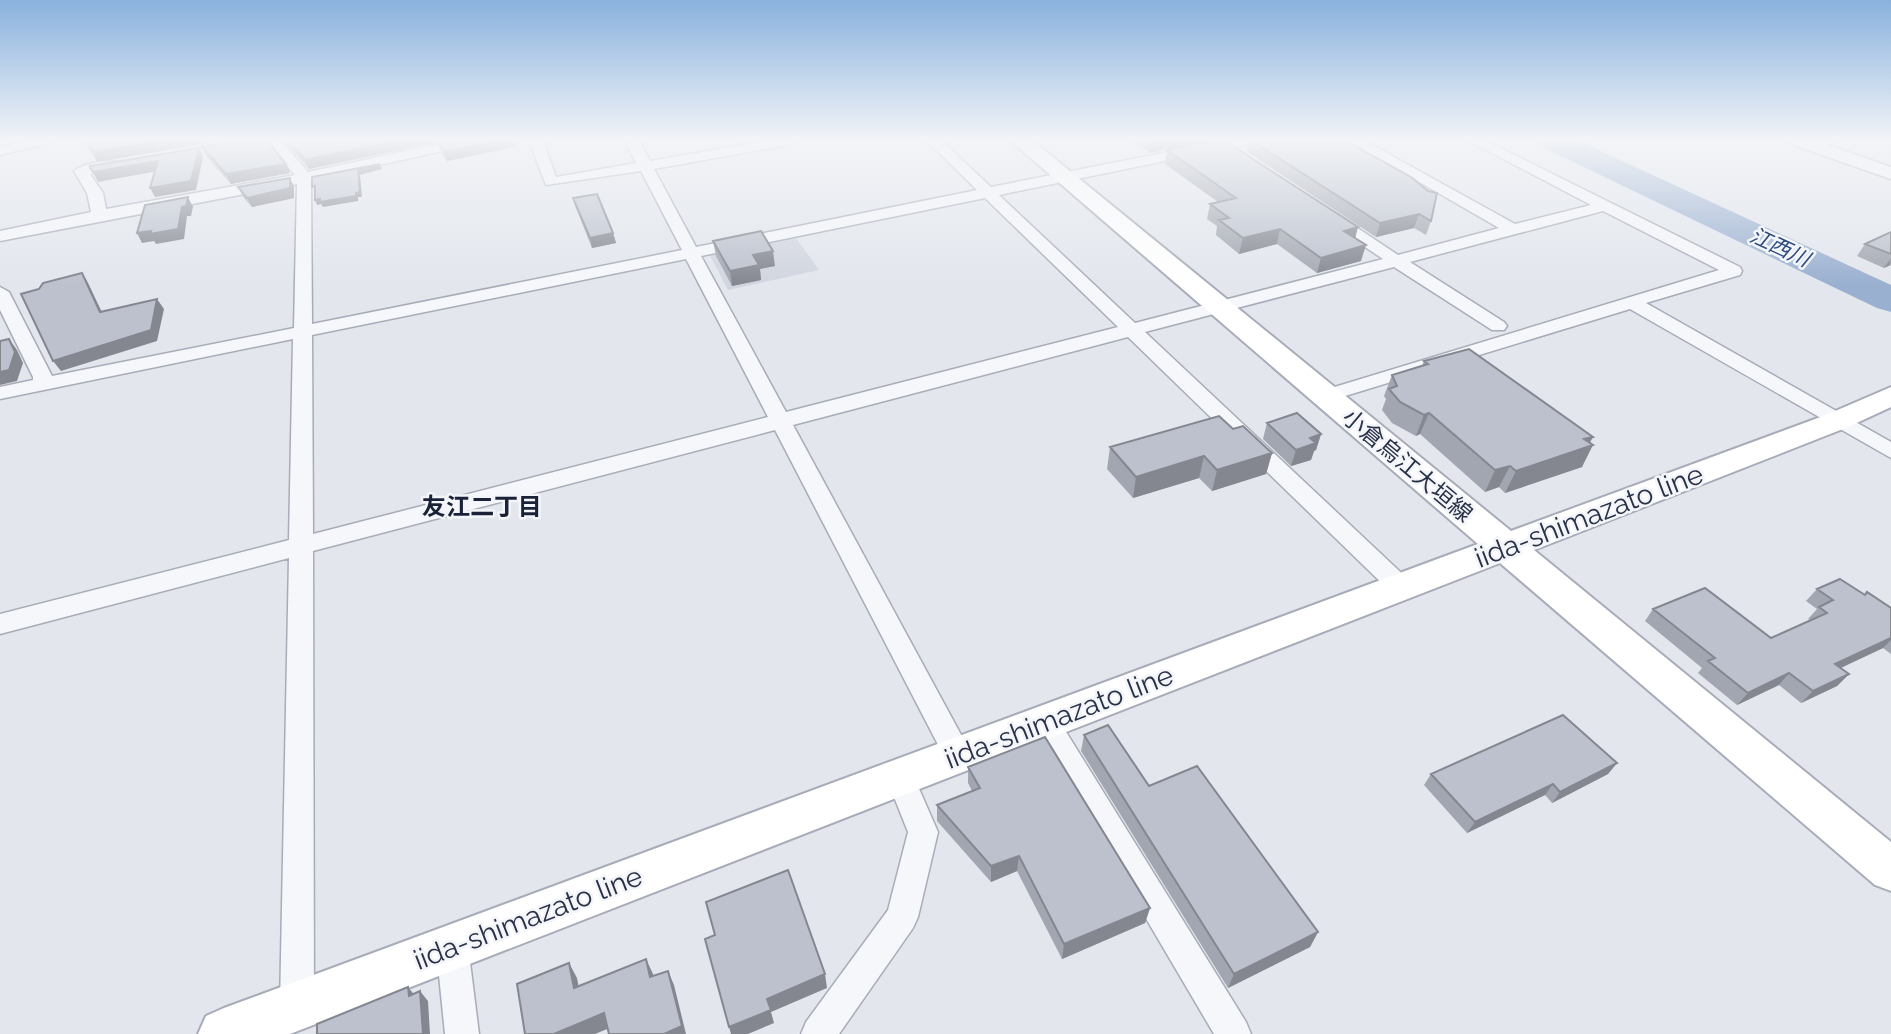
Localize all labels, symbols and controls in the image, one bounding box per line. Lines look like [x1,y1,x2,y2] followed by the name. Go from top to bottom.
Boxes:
[1746,222,1816,272] water label: 江西川
[1338,403,1478,527] street label: 小倉烏江大垣線
[1470,457,1708,575] street label: iida-shimazato line
[422,492,542,521] district label: 友江二丁目
[940,658,1178,776] street label: iida-shimazato line
[409,859,647,977] street label: iida-shimazato line

